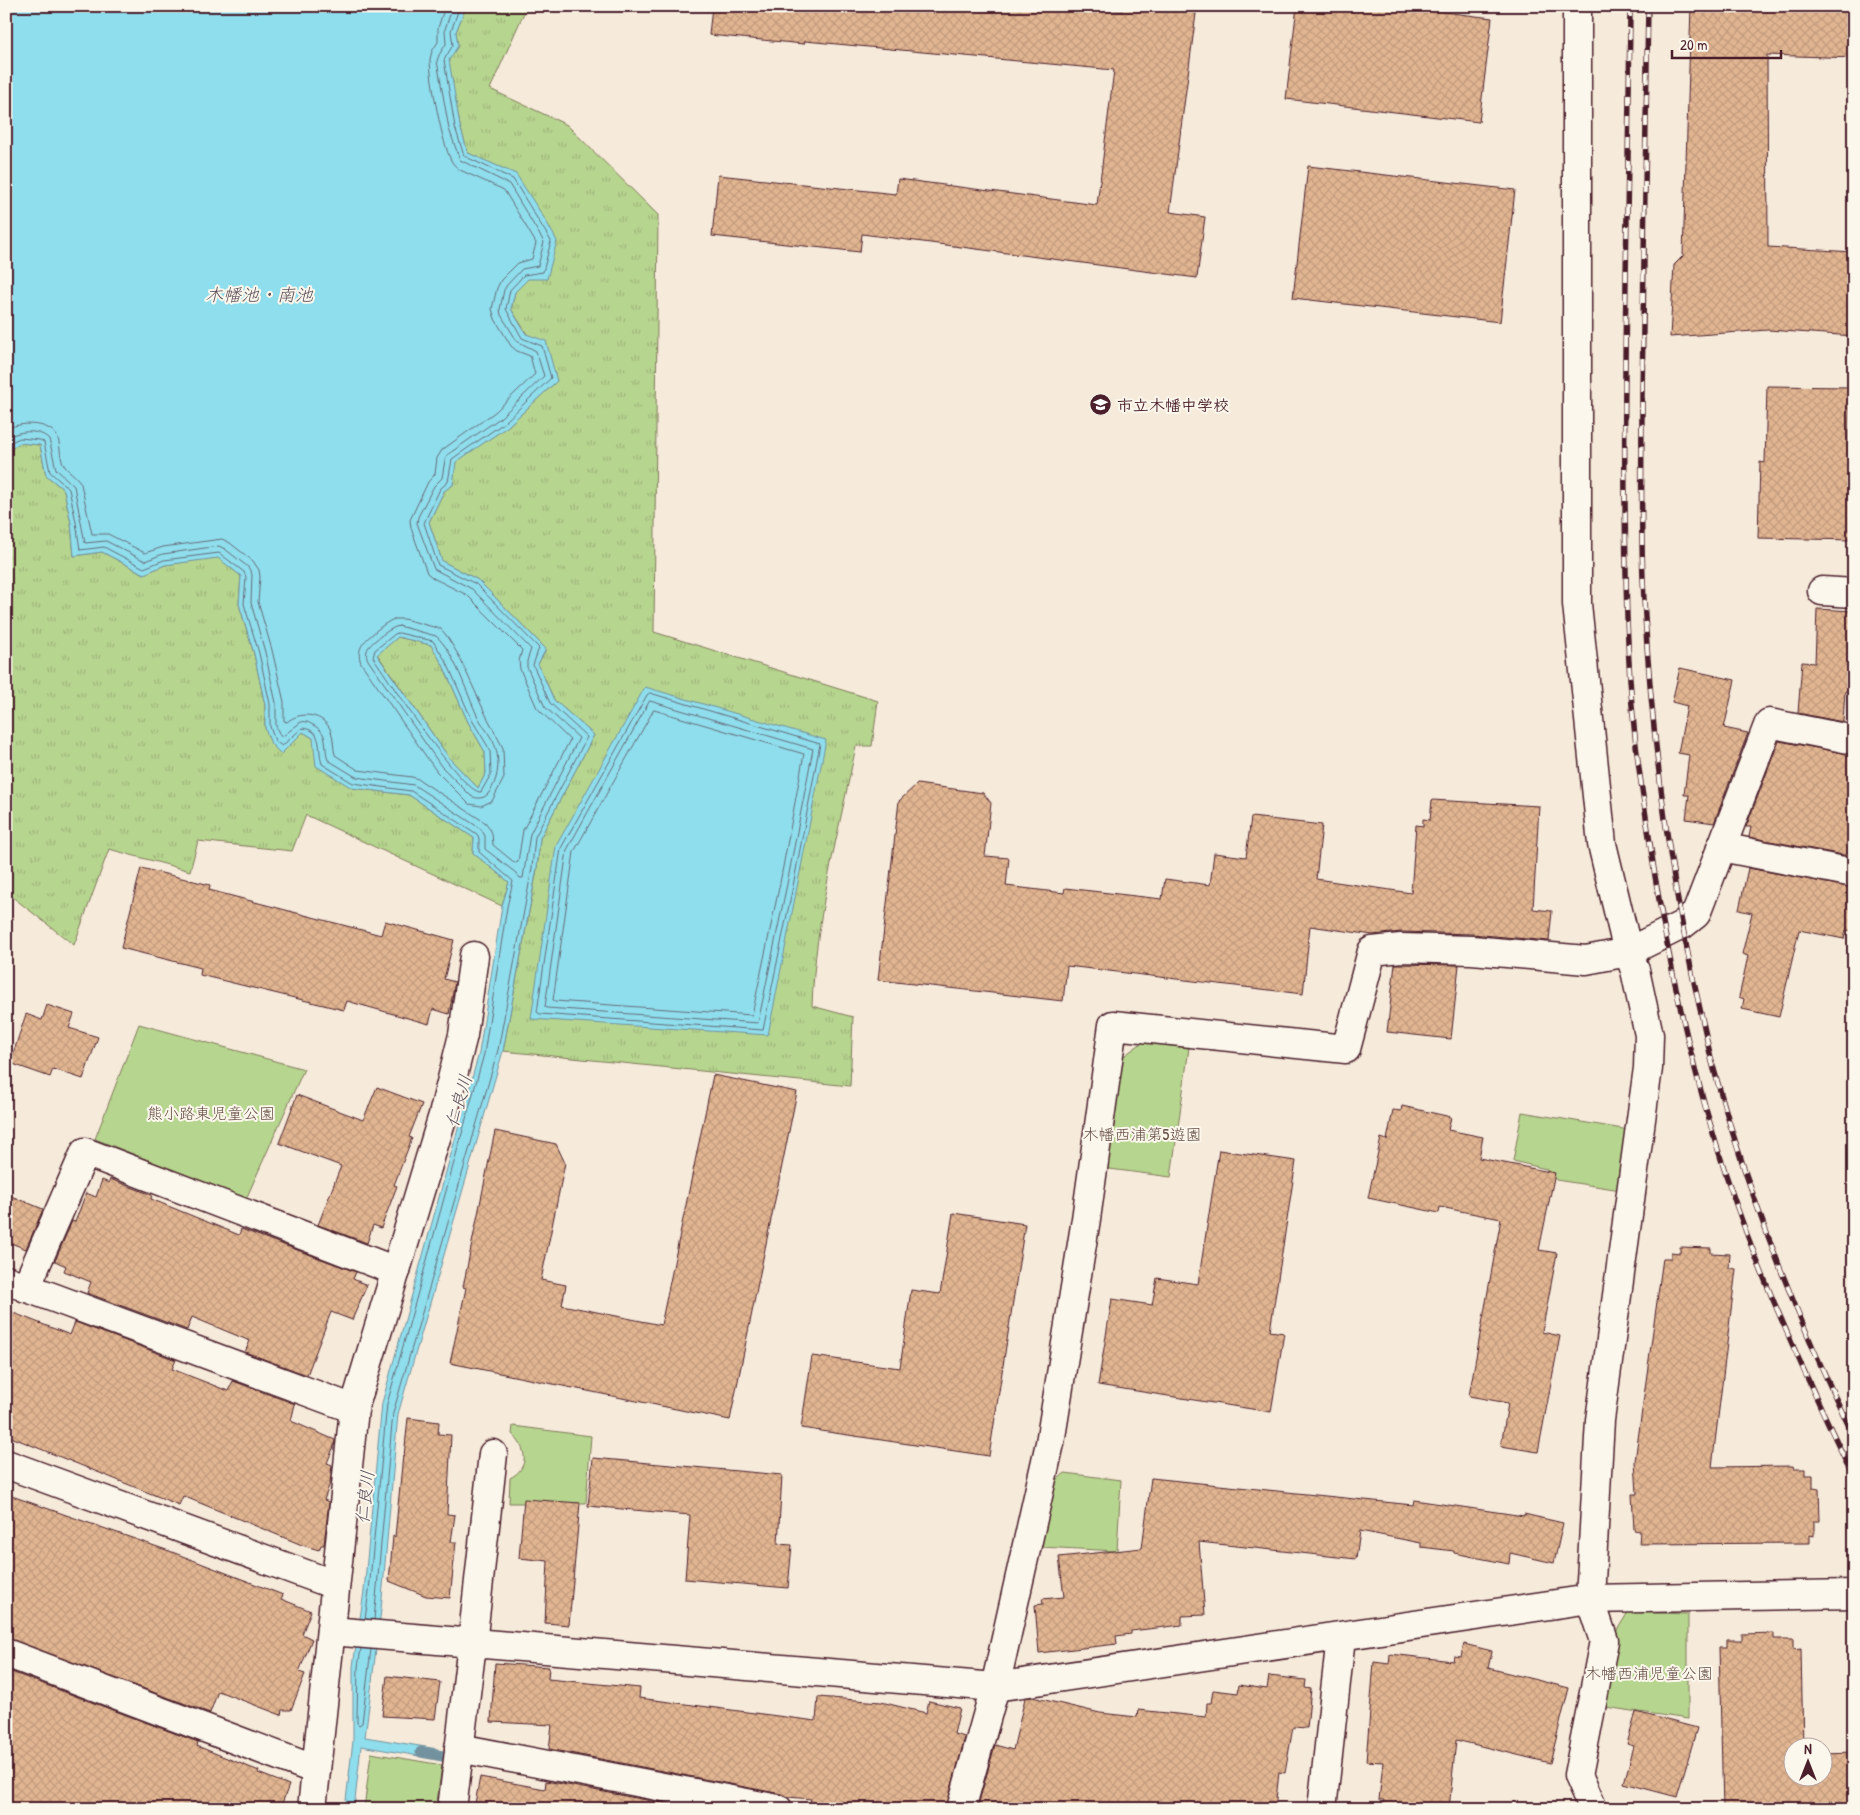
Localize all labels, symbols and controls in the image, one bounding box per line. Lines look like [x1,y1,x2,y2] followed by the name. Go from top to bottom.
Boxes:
[1672,28,1781,60] scale bar
[1680,34,1707,55] text: 20 m
[205,282,314,307] water label: 木幡池・南池
[1089,393,1113,417] school or university icon: 市立木幡中学校
[1117,394,1229,416] place label: 市立木幡中学校
[439,1071,478,1130] water label: 仁良川
[147,1102,275,1124] park label: 熊小路東児童公園
[1083,1123,1201,1145] park label: 木幡西浦第5遊園
[349,1469,380,1525] water label: 仁良川
[1585,1662,1713,1684] park label: 木幡西浦児童公園
[1782,1738,1832,1788] north arrow
[1804,1739,1812,1758] text: N

